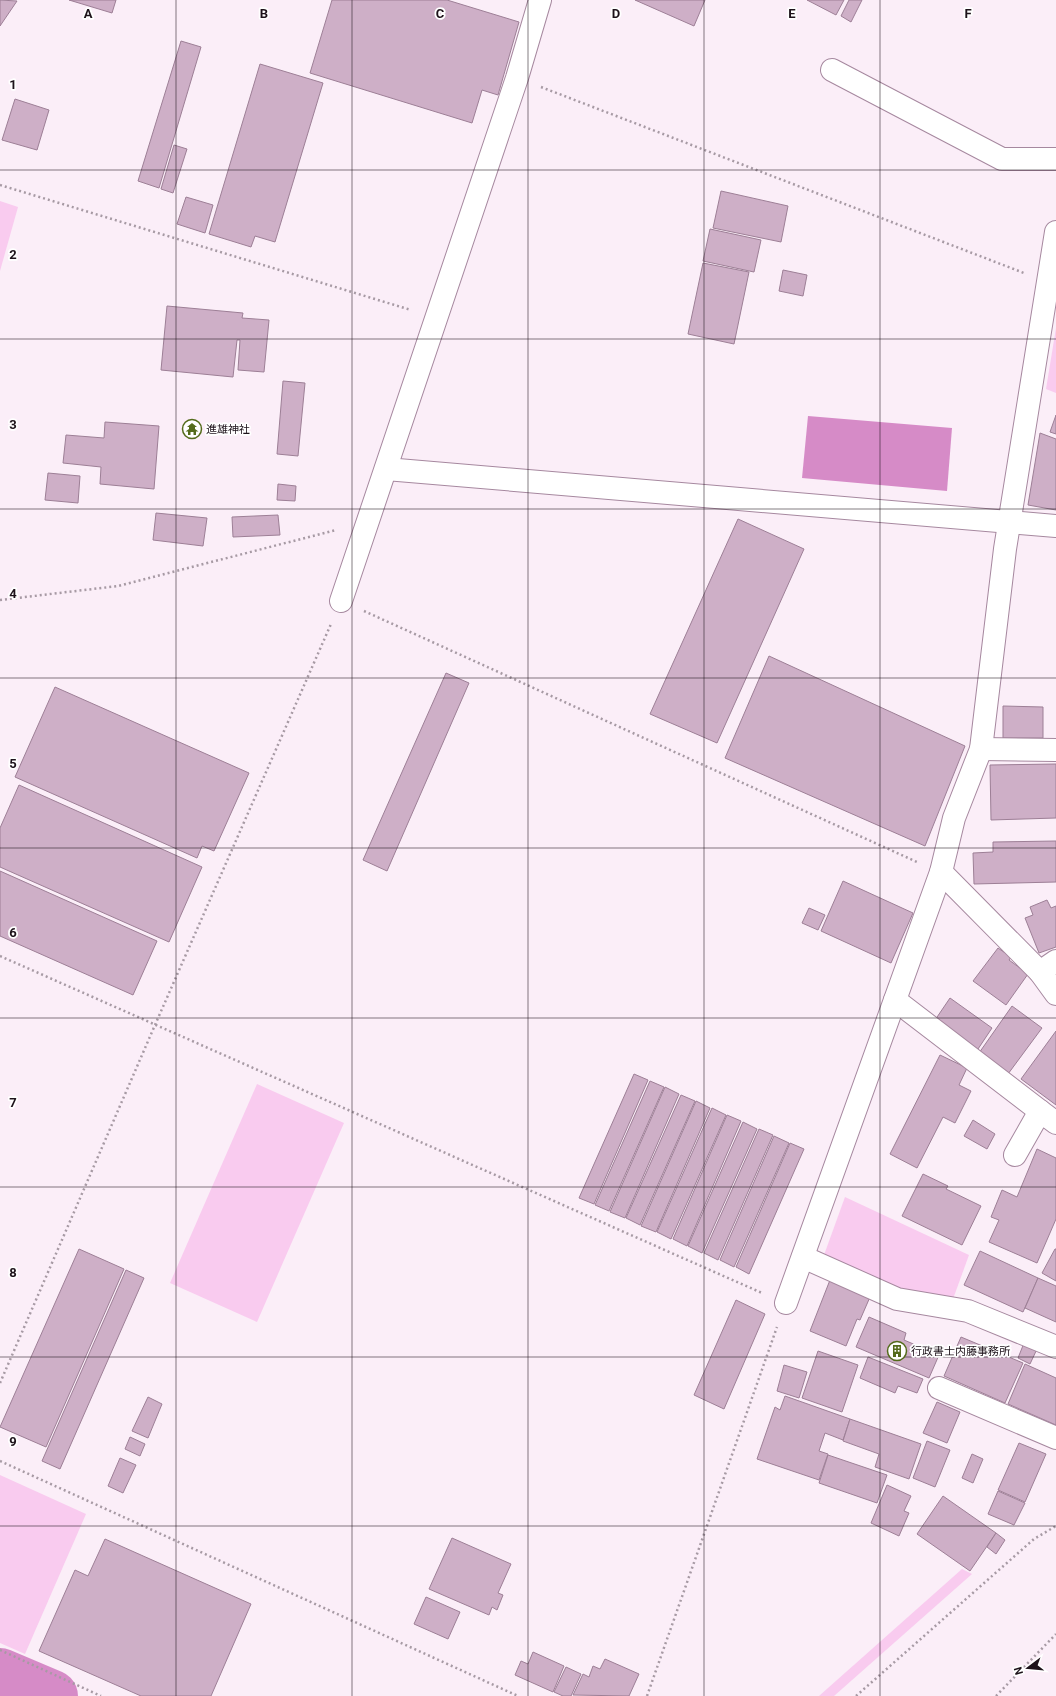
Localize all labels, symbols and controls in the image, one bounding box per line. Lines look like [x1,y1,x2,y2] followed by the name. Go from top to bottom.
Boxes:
[84,6,93,21] text: A
[260,6,268,21] text: B
[436,6,445,21] text: C
[612,6,620,21] text: D
[788,6,796,21] text: E
[964,6,972,21] text: F
[9,77,17,92] text: 1
[9,247,17,262] text: 2
[9,417,17,432] text: 3
[181,418,203,440] temple icon: 進雄神社
[206,423,250,436] place label: 進雄神社
[9,586,17,601] text: 4
[9,756,17,771] text: 5
[9,925,17,940] text: 6
[9,1095,17,1110] text: 7
[9,1265,17,1280] text: 8
[886,1340,908,1362] building icon: 行政書士内藤事務所
[911,1345,1011,1358] place label: 行政書士内藤事務所
[9,1434,17,1449] text: 9
[1008,1648,1048,1688] north arrow
[1011,1665,1026,1676] text: N

